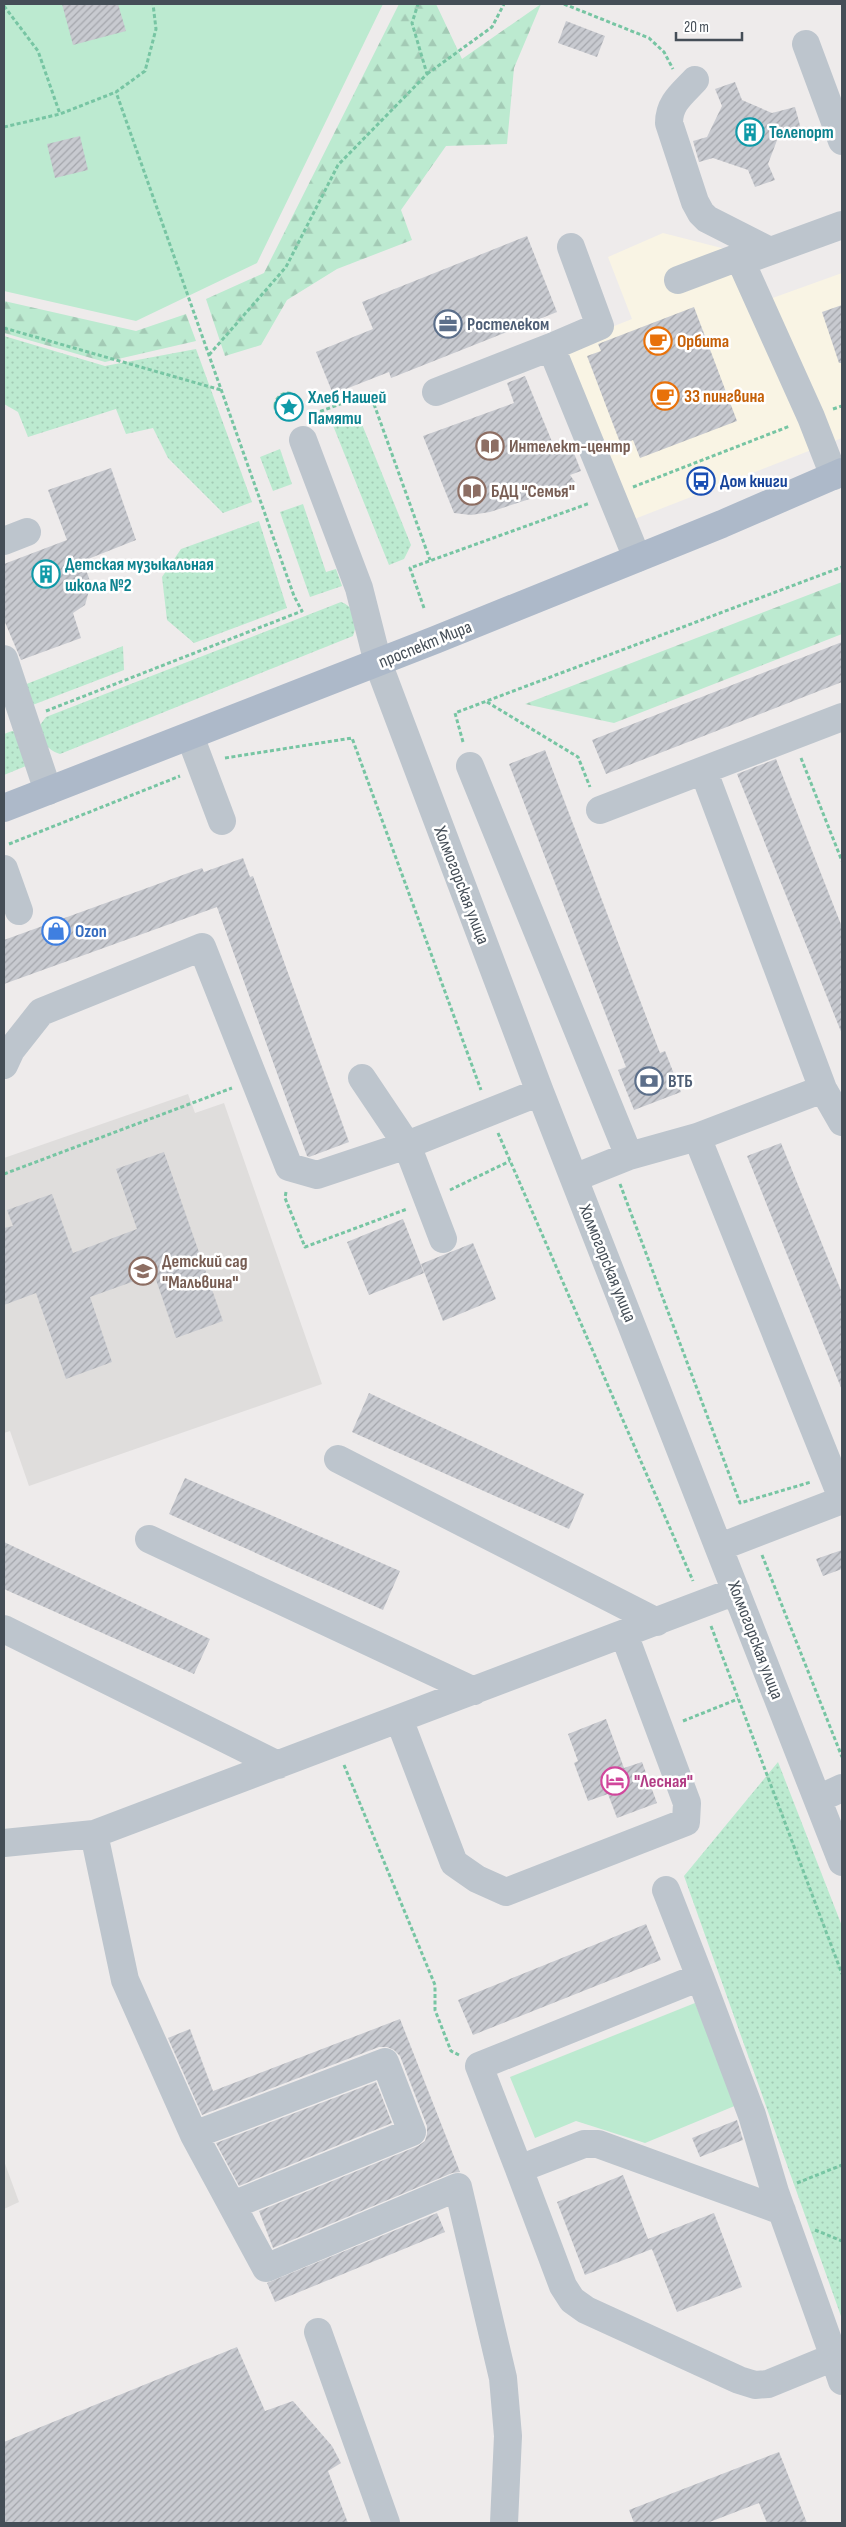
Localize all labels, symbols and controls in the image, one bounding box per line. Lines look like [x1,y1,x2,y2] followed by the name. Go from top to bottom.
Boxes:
[676,10,742,42] scale bar
[684,18,709,37] text: 20 m
[735,117,765,147] building icon: Телепорт
[769,122,834,143] place label: Телепорт
[433,309,463,339] office icon: Ростелеком
[467,314,549,335] place label: Ростелеком
[643,326,673,356] cafe icon: Орбита
[677,331,729,352] place label: Орбита
[650,381,680,411] cafe icon: 33 пингвина
[684,386,765,407] place label: 33 пингвина
[307,387,387,429] place label: Хлеб Нашей Памяти
[274,392,304,422] place icon: Хлеб Нашей Памяти
[475,431,505,461] library icon: Интелект-центр
[509,436,631,457] place label: Интелект-центр
[686,466,716,496] bus stop icon: Дом книги
[720,471,788,492] place label: Дом книги
[457,476,487,506] library icon: БДЦ "Семья"
[491,481,575,502] place label: БДЦ "Семья"
[65,554,214,596] place label: Детская музыкальная школа №2
[31,559,61,589] building icon: Детская музыкальная школа №2
[376,616,475,673] street label: проспект Мира
[429,822,494,947] street label: Холмогорская улица
[41,916,71,946] shop icon: Ozon
[75,921,107,942] place label: Ozon
[634,1066,664,1096] bank icon: ВТБ
[668,1071,693,1092] place label: ВТБ
[574,1201,641,1325] street label: Холмогорская улица
[162,1251,247,1293] place label: Детский сад "Мальвина"
[128,1256,158,1286] school or university icon: Детский сад "Мальвина"
[723,1577,788,1702] street label: Холмогорская улица
[600,1766,630,1796] hotel icon: "Лесная"
[634,1771,693,1792] place label: "Лесная"

